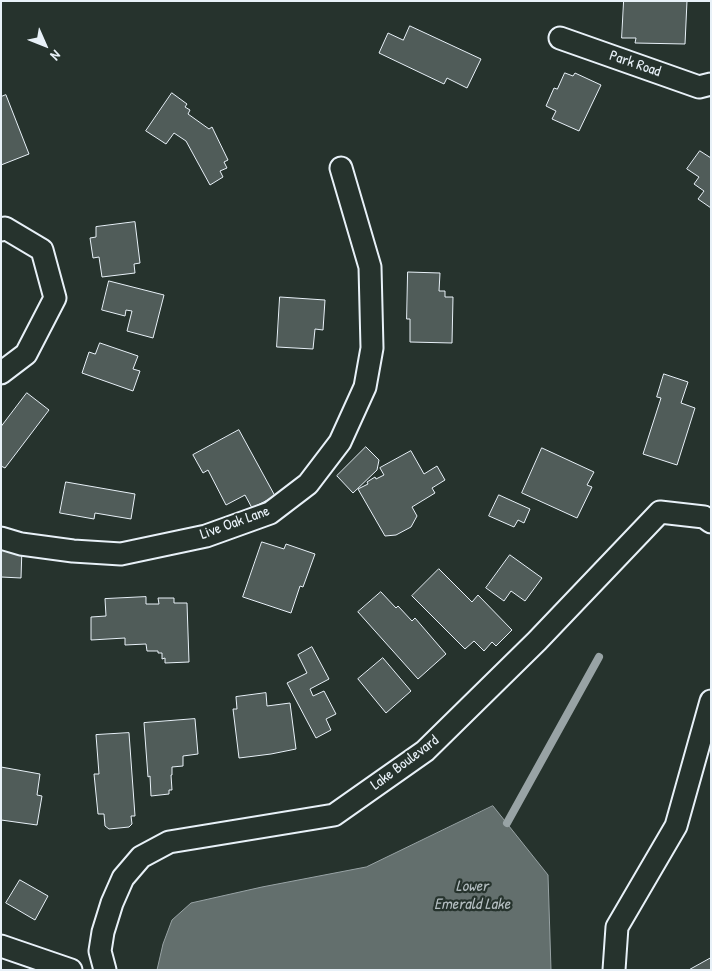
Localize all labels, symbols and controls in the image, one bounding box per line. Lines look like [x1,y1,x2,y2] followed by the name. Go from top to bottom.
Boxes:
[20,20,70,70] north arrow
[47,46,66,65] text: N
[607,47,663,81] street label: Park Road
[198,502,272,544] street label: Live Oak Lane
[368,732,442,794] street label: Lake Boulevard
[434,877,510,915] water label: Lower Emerald Lake

